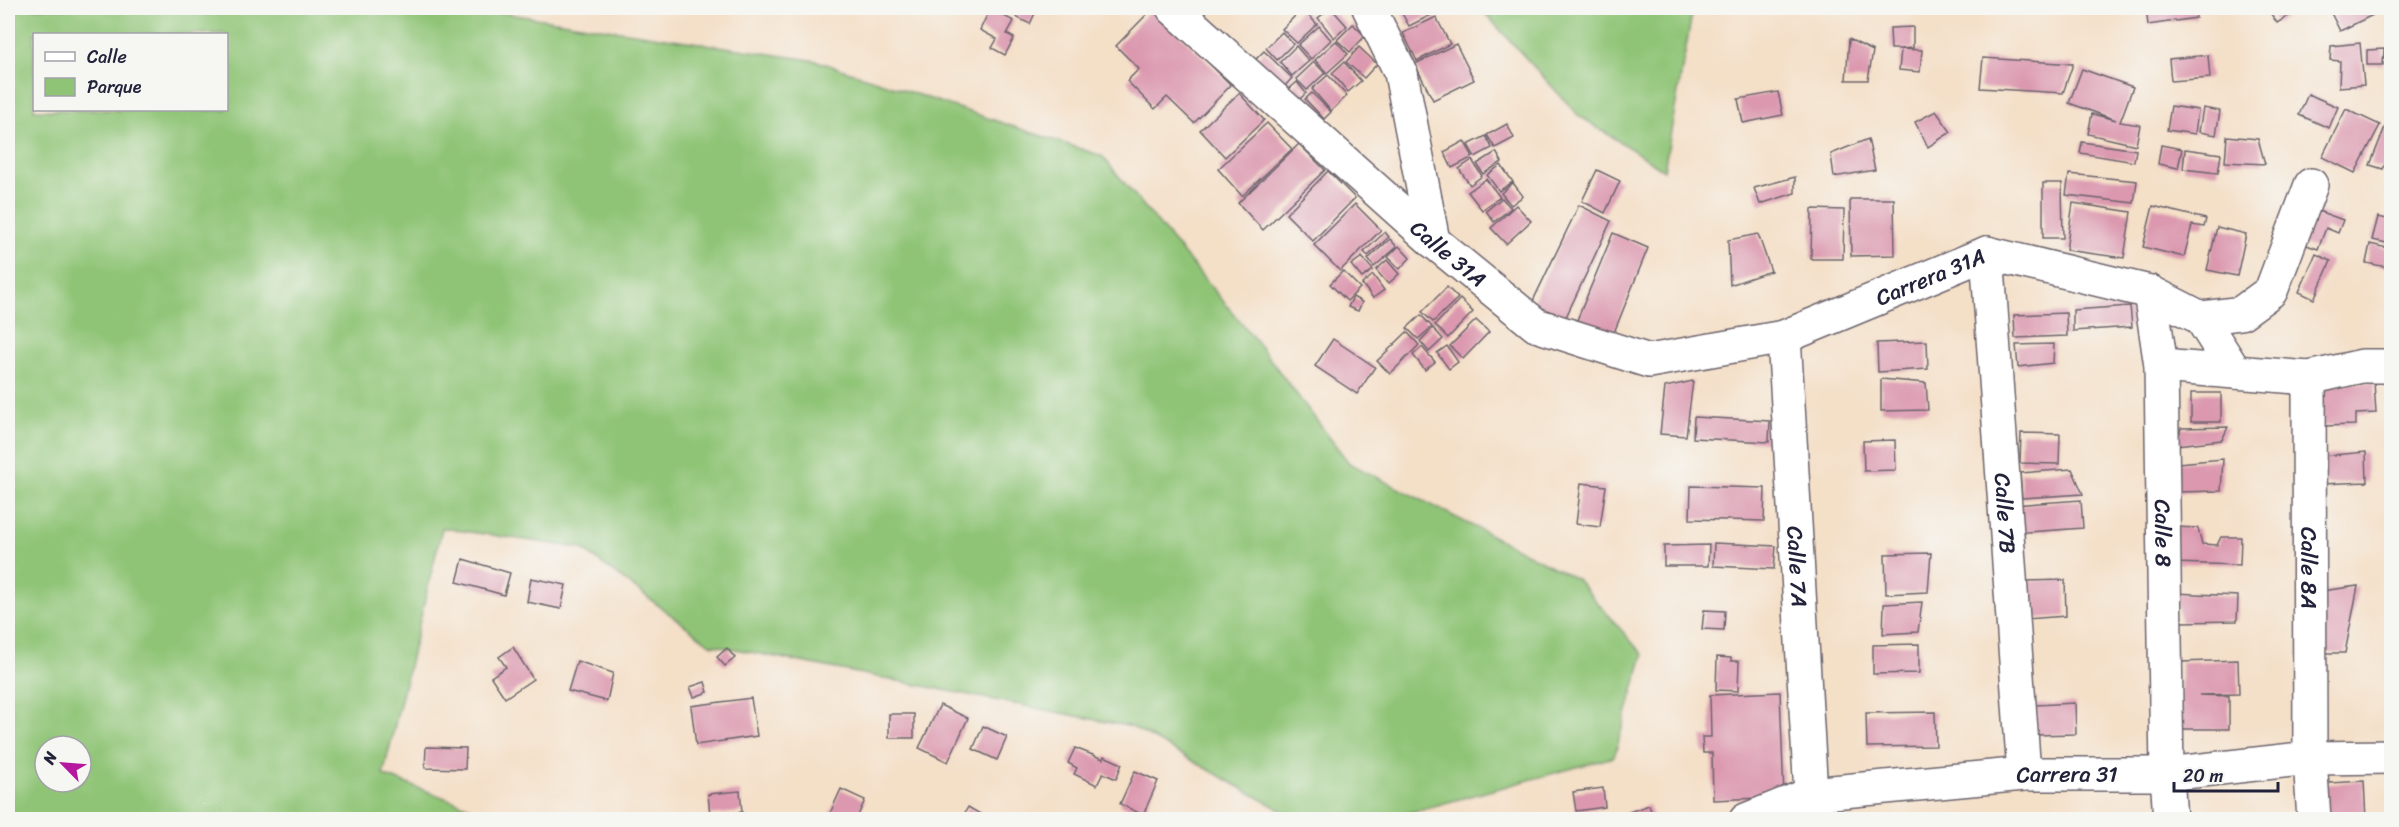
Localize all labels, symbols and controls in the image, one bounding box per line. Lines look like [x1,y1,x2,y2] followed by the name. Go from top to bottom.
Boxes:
[33,33,228,111] legend
[87,41,127,73] text: Calle
[87,71,142,103] text: Parque
[1401,210,1495,298] street label: Calle 31A
[1869,237,1991,317] street label: Carrera 31A
[1983,472,2027,555] street label: Calle 7B
[2143,499,2183,567] street label: Calle 8
[1775,525,1819,608] street label: Calle 7A
[2289,527,2329,609] street label: Calle 8A
[33,734,93,794] north arrow
[34,746,66,770] text: N
[2015,754,2118,795] street label: Carrera 31
[2174,755,2278,793] scale bar
[2183,760,2223,792] text: 20 m

